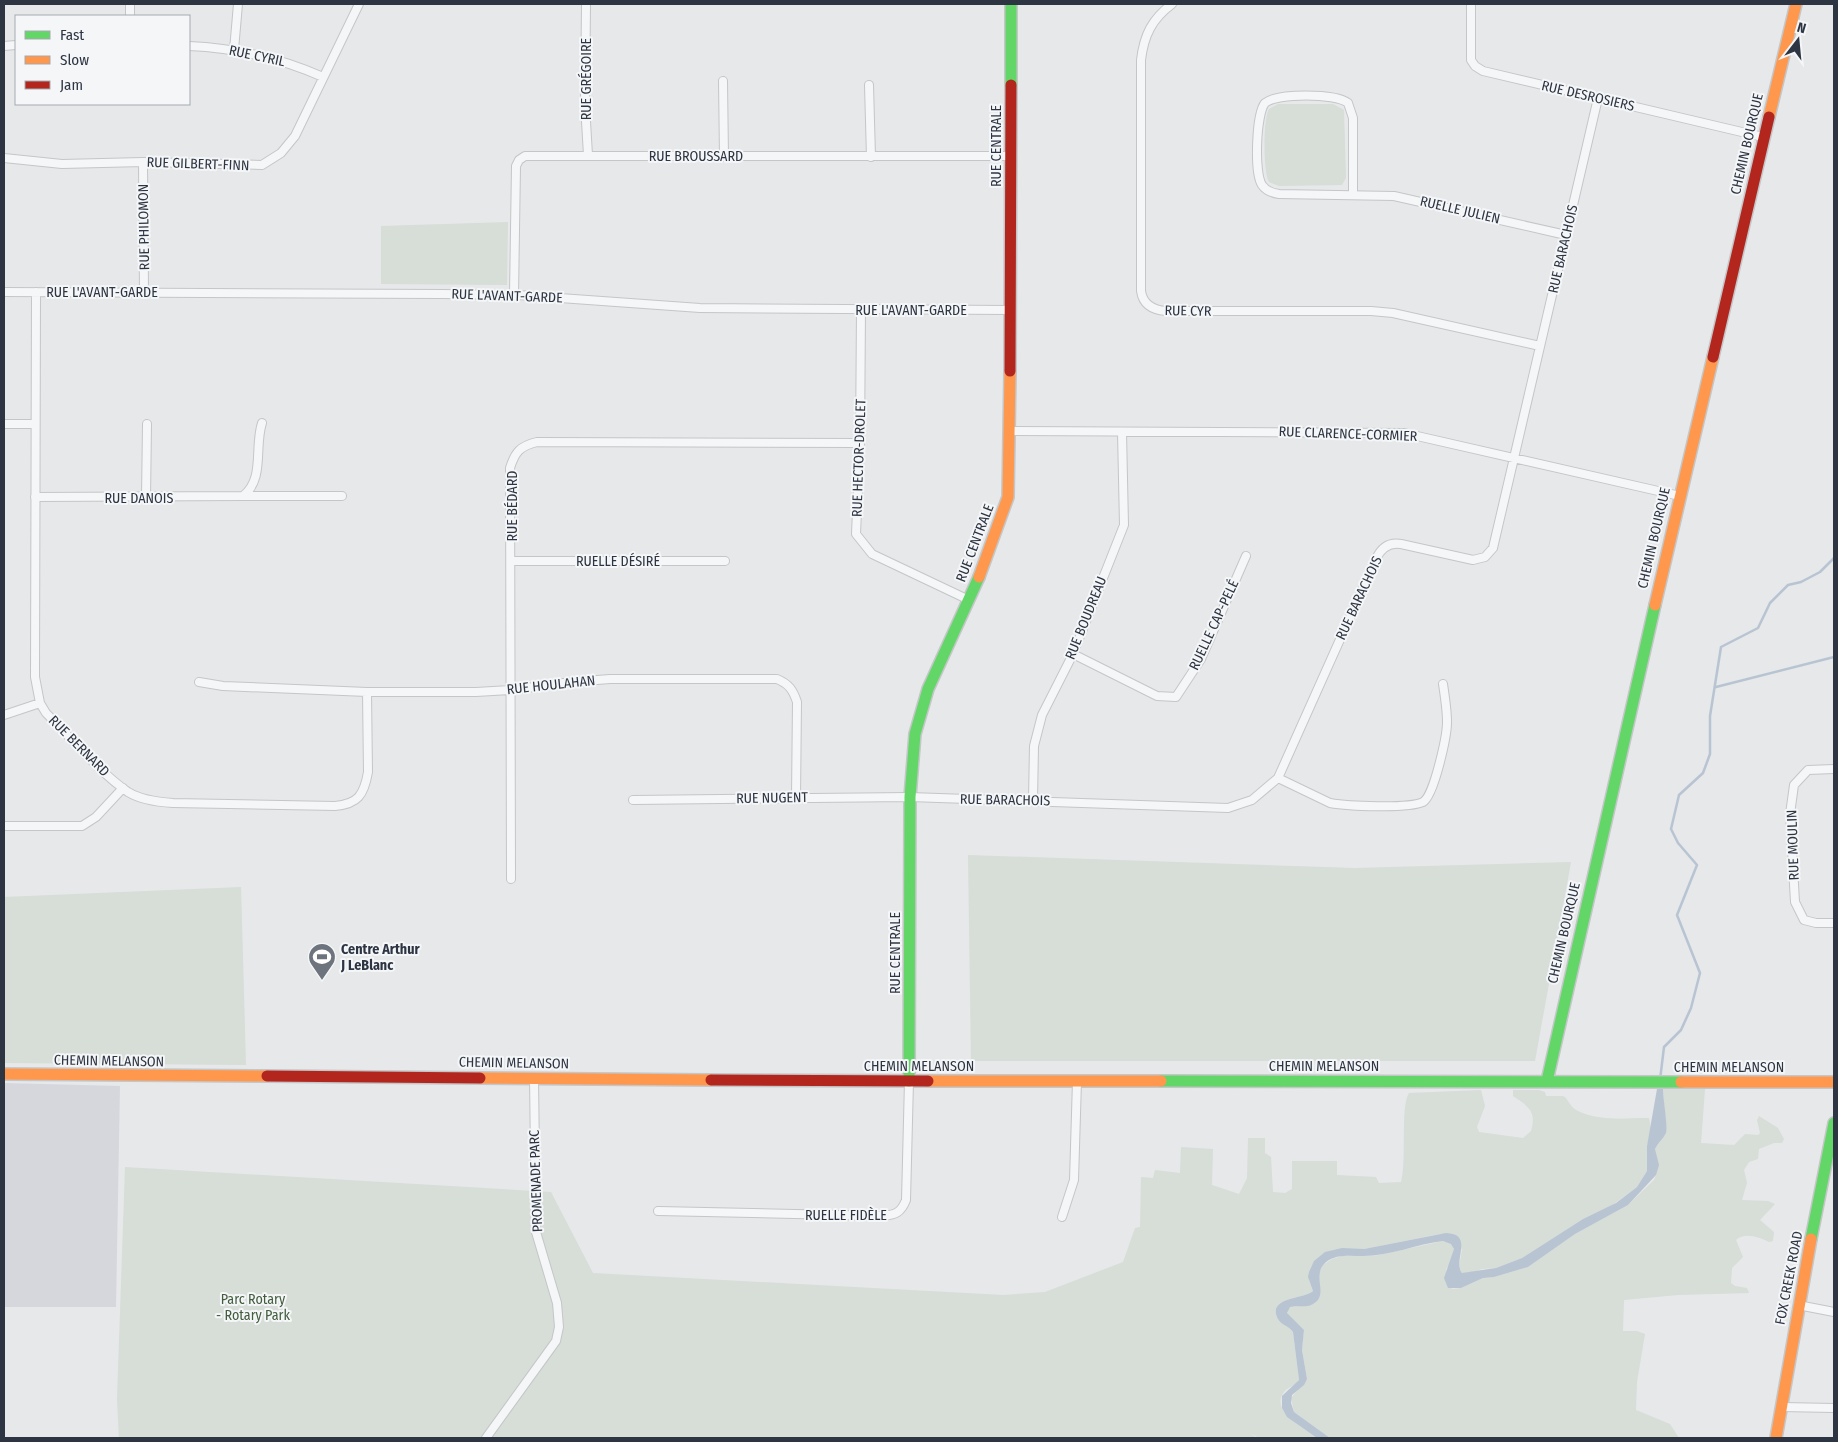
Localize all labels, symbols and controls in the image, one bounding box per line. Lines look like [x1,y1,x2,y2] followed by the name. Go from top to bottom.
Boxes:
[15,15,190,105] legend
[1773,15,1823,65] north arrow
[1795,19,1808,37] text: N
[60,26,84,44] text: Fast
[577,37,595,120] street label: RUE GRÉGOIRE
[227,42,287,70] street label: RUE CYRIL
[60,51,89,69] text: Slow
[60,76,83,94] text: Jam
[1540,77,1636,115] street label: RUE DESROSIERS
[1727,91,1767,196] street label: CHEMIN BOURQUE
[988,105,1005,187] street label: RUE CENTRALE
[649,148,743,165] street label: RUE BROUSSARD
[146,154,250,174] street label: RUE GILBERT-FINN
[135,184,153,270] street label: RUE PHILOMON
[1418,193,1502,227] street label: RUELLE JULIEN
[1545,203,1581,295] street label: RUE BARACHOIS
[46,284,158,301] street label: RUE L'AVANT-GARDE
[451,286,563,306] street label: RUE L'AVANT-GARDE
[855,302,967,319] street label: RUE L'AVANT-GARDE
[1164,302,1212,320] street label: RUE CYR
[848,398,870,517] street label: RUE HECTOR-DROLET
[1278,423,1418,445] street label: RUE CLARENCE-CORMIER
[503,471,521,541] street label: RUE BÉDARD
[1634,485,1674,590] street label: CHEMIN BOURQUE
[105,490,173,507] street label: RUE DANOIS
[952,501,998,584] street label: RUE CENTRALE
[576,552,660,570] street label: RUELLE DÉSIRÉ
[1332,553,1386,643] street label: RUE BARACHOIS
[1062,574,1110,662] street label: RUE BOUDREAU
[1185,576,1243,673] street label: RUELLE CAP-PELÉ
[506,672,596,698] street label: RUE HOULAHAN
[45,712,113,780] street label: RUE BERNARD
[736,789,809,807] street label: RUE NUGENT
[960,791,1050,809] street label: RUE BARACHOIS
[1783,809,1803,881] street label: RUE MOULIN
[1544,880,1584,985] street label: CHEMIN BOURQUE
[887,912,904,994] street label: RUE CENTRALE
[340,941,420,974] place label: Centre Arthur J LeBlanc
[307,942,337,981] sports icon: Centre Arthur J LeBlanc
[54,1052,164,1070] street label: CHEMIN MELANSON
[459,1054,569,1072] street label: CHEMIN MELANSON
[864,1058,974,1075] street label: CHEMIN MELANSON
[1269,1058,1379,1075] street label: CHEMIN MELANSON
[1674,1059,1784,1076] street label: CHEMIN MELANSON
[526,1130,546,1232] street label: PROMENADE PARC
[805,1206,887,1224] street label: RUELLE FIDÈLE
[1772,1230,1806,1326] street label: FOX CREEK ROAD
[216,1291,290,1324] park label: Parc Rotary - Rotary Park

